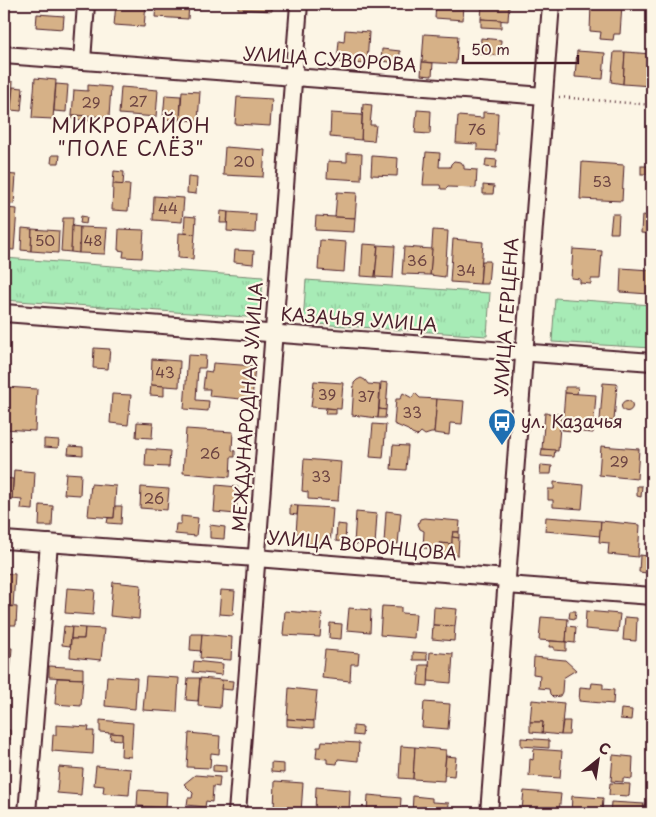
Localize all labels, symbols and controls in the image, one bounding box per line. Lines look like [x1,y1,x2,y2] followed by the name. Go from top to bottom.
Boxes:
[463,32,578,64] scale bar
[471,37,510,60] text: 50 m
[242,39,418,78] street label: УЛИЦА СУВОРОВА
[129,89,148,112] house number: 27
[81,90,101,113] house number: 29
[51,110,211,163] district label: МИКРОРАЙОН "ПОЛЕ СЛЁЗ"
[468,117,486,140] house number: 76
[233,149,255,172] house number: 20
[592,169,612,192] house number: 53
[158,196,178,219] house number: 44
[35,228,55,251] house number: 50
[83,228,103,251] house number: 48
[486,236,525,397] street label: УЛИЦА ГЕРЦЕНА
[407,248,427,271] house number: 36
[456,258,476,281] house number: 34
[224,281,269,533] street label: МЕЖДУНАРОДНАЯ УЛИЦА
[280,300,439,337] street label: КАЗАЧЬЯ УЛИЦА
[155,360,175,383] house number: 43
[318,382,336,405] house number: 39
[357,384,375,407] house number: 37
[402,400,422,423] house number: 33
[487,407,517,446] bus stop icon: ул. Казачья
[521,407,623,434] place label: ул. Казачья
[200,441,220,464] house number: 26
[609,449,629,472] house number: 29
[311,464,331,487] house number: 33
[144,486,164,509] house number: 26
[266,523,458,566] street label: УЛИЦА ВОРОНЦОВА
[574,734,624,784] north arrow
[595,737,615,760] text: С

